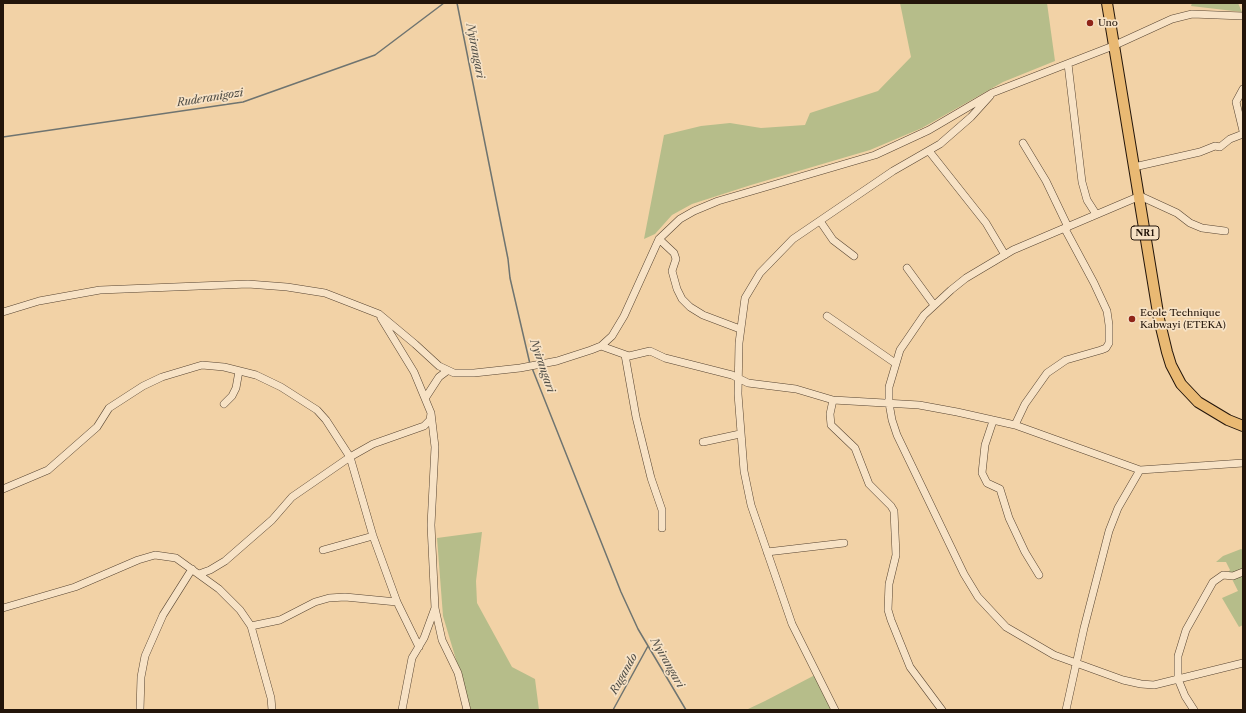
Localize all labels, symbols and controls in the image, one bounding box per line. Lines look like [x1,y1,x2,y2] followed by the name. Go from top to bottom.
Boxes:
[1098,17,1118,29] place label: Uno
[1085,18,1095,28] marker: Uno
[463,22,487,80] water label: Nyirangari
[176,86,244,110] water label: Ruderanigozi
[1131,226,1159,240] road number: NR1
[1140,307,1226,330] place label: Ecole Technique Kabwayi (ETEKA)
[1127,314,1137,324] marker: Ecole Technique Kabwayi (ETEKA)
[527,338,557,394] water label: Nyirangari
[647,636,687,690] water label: Nyirangari
[607,651,641,697] water label: Rugando

